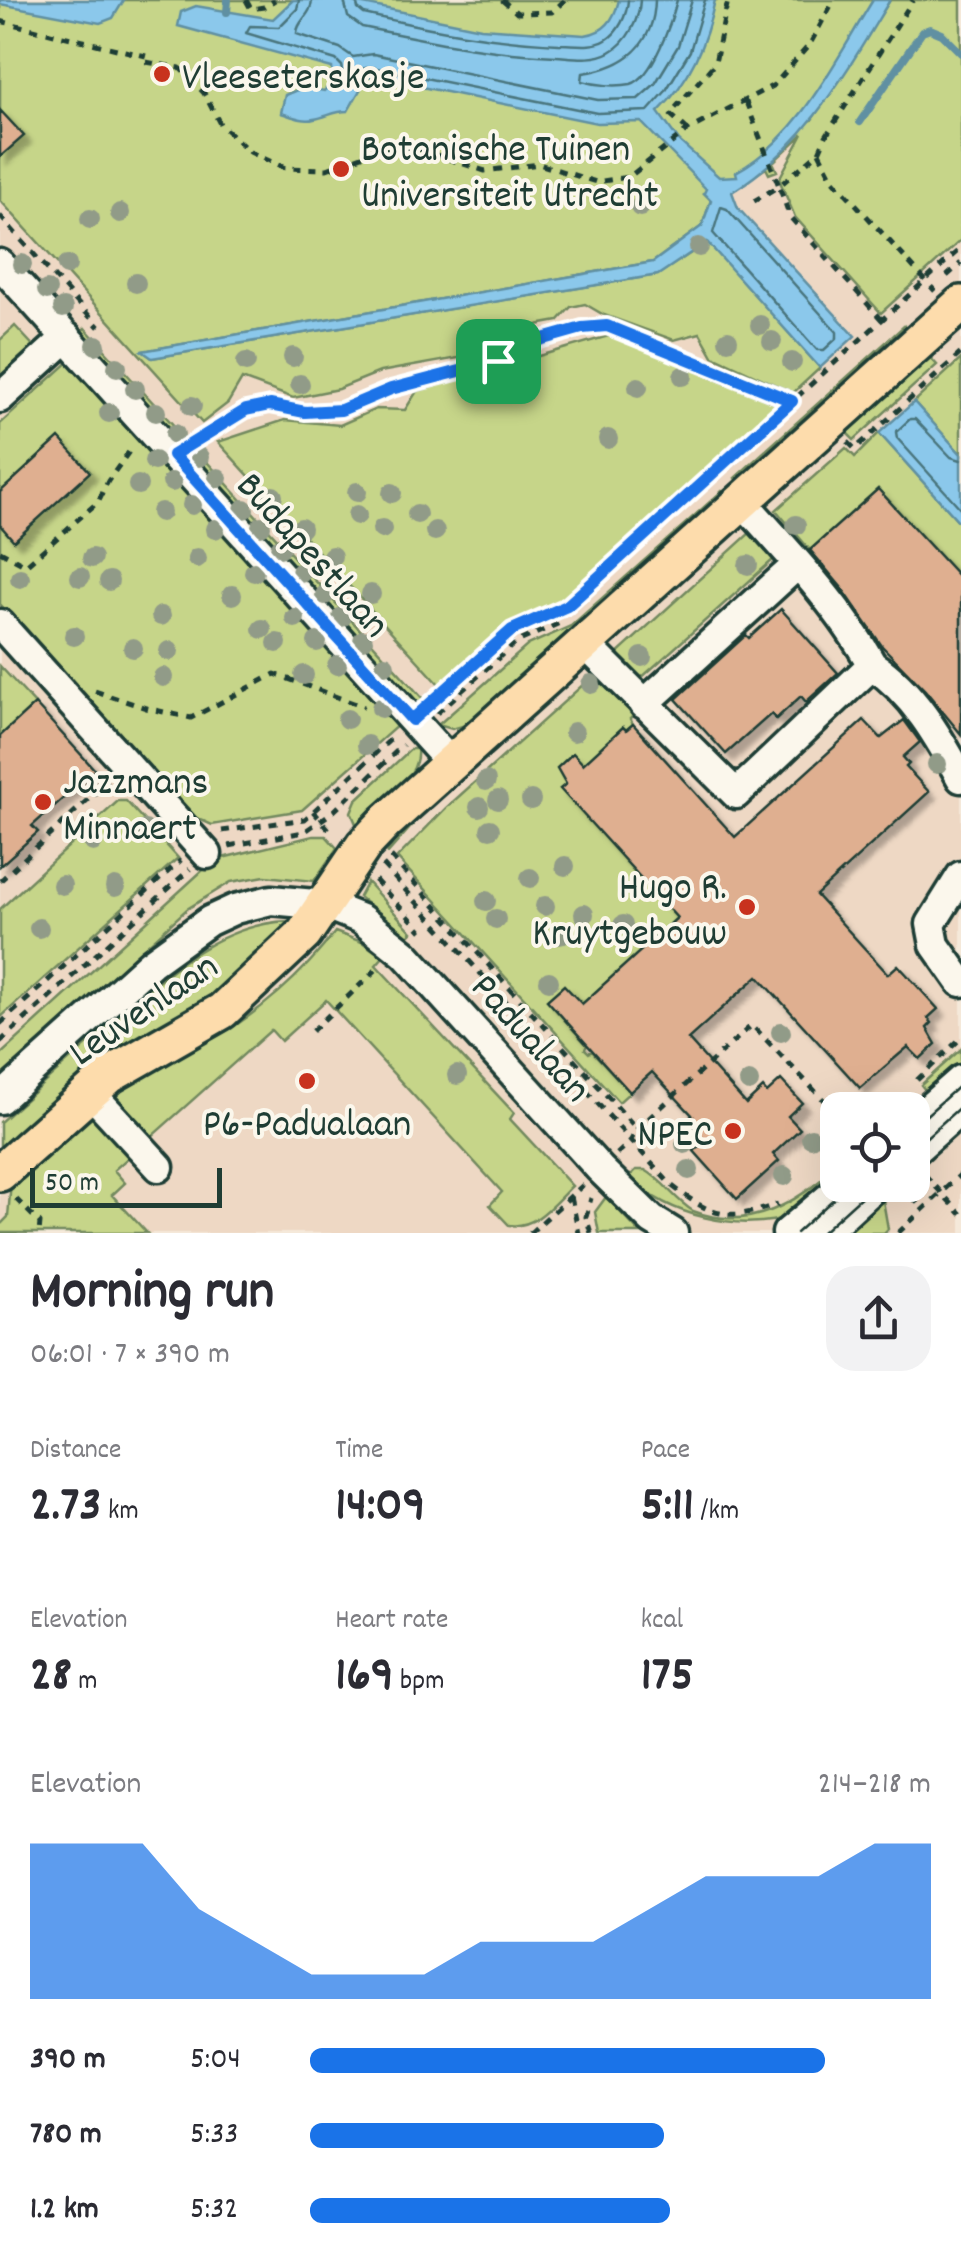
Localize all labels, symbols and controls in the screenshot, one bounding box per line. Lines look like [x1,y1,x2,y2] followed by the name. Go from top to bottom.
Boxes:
[182,52,425,109] place label: Vleeseterskasje
[151,63,173,85] marker: Vleeseterskasje
[361,124,659,227] place label: Botanische Tuinen Universiteit Utrecht
[330,158,352,180] marker: Botanische Tuinen Universiteit Utrecht
[456,319,541,404] pin
[471,334,526,389] icon: arrive
[220,461,401,653] street label: Budapestlaan
[63,757,208,860] place label: Jazzmans Minnaert
[32,791,54,813] marker: Jazzmans Minnaert
[532,862,727,965] place label: Hugo R. Kruytgebouw
[736,896,758,918] marker: Hugo R. Kruytgebouw
[59,941,232,1083] street label: Leuvenlaan
[454,963,602,1118] street label: Padualaan
[296,1070,318,1092] marker: P6-Padualaan
[820,1092,930,1202] map controls
[820,1092,930,1202] button: locate
[203,1099,411,1156] place label: P6-Padualaan
[637,1109,713,1166] place label: NPEC
[722,1120,744,1142] marker: NPEC
[30,1163,222,1208] scale bar
[45,1165,99,1205] text: 50 m
[30,1256,274,1335] text: Morning run
[826,1266,931,1371] button: share
[30,1333,230,1379] text: 06:01 · 7 × 390 m
[30,1432,121,1472] text: Distance
[335,1432,383,1472] text: Time
[641,1432,690,1472] text: Pace
[30,1472,102,1544] text: 2.73
[335,1472,425,1544] text: 14:09
[641,1472,694,1544] text: 5:11
[102,1493,139,1533] text: km
[694,1493,739,1533] text: /km
[30,1602,127,1642] text: Elevation
[335,1602,448,1642] text: Heart rate
[641,1602,683,1642] text: kcal
[30,1642,72,1714] text: 28
[335,1642,394,1714] text: 169
[641,1642,694,1714] text: 175
[72,1663,98,1703] text: m
[394,1663,444,1703] text: bpm
[30,1763,141,1809] text: Elevation
[818,1763,931,1809] text: 214–218 m
[30,2038,106,2084] text: 390 m
[190,2038,241,2084] text: 5:04
[30,2113,102,2159] text: 780 m
[190,2113,239,2159] text: 5:33
[30,2188,99,2234] text: 1.2 km
[190,2188,238,2234] text: 5:32

